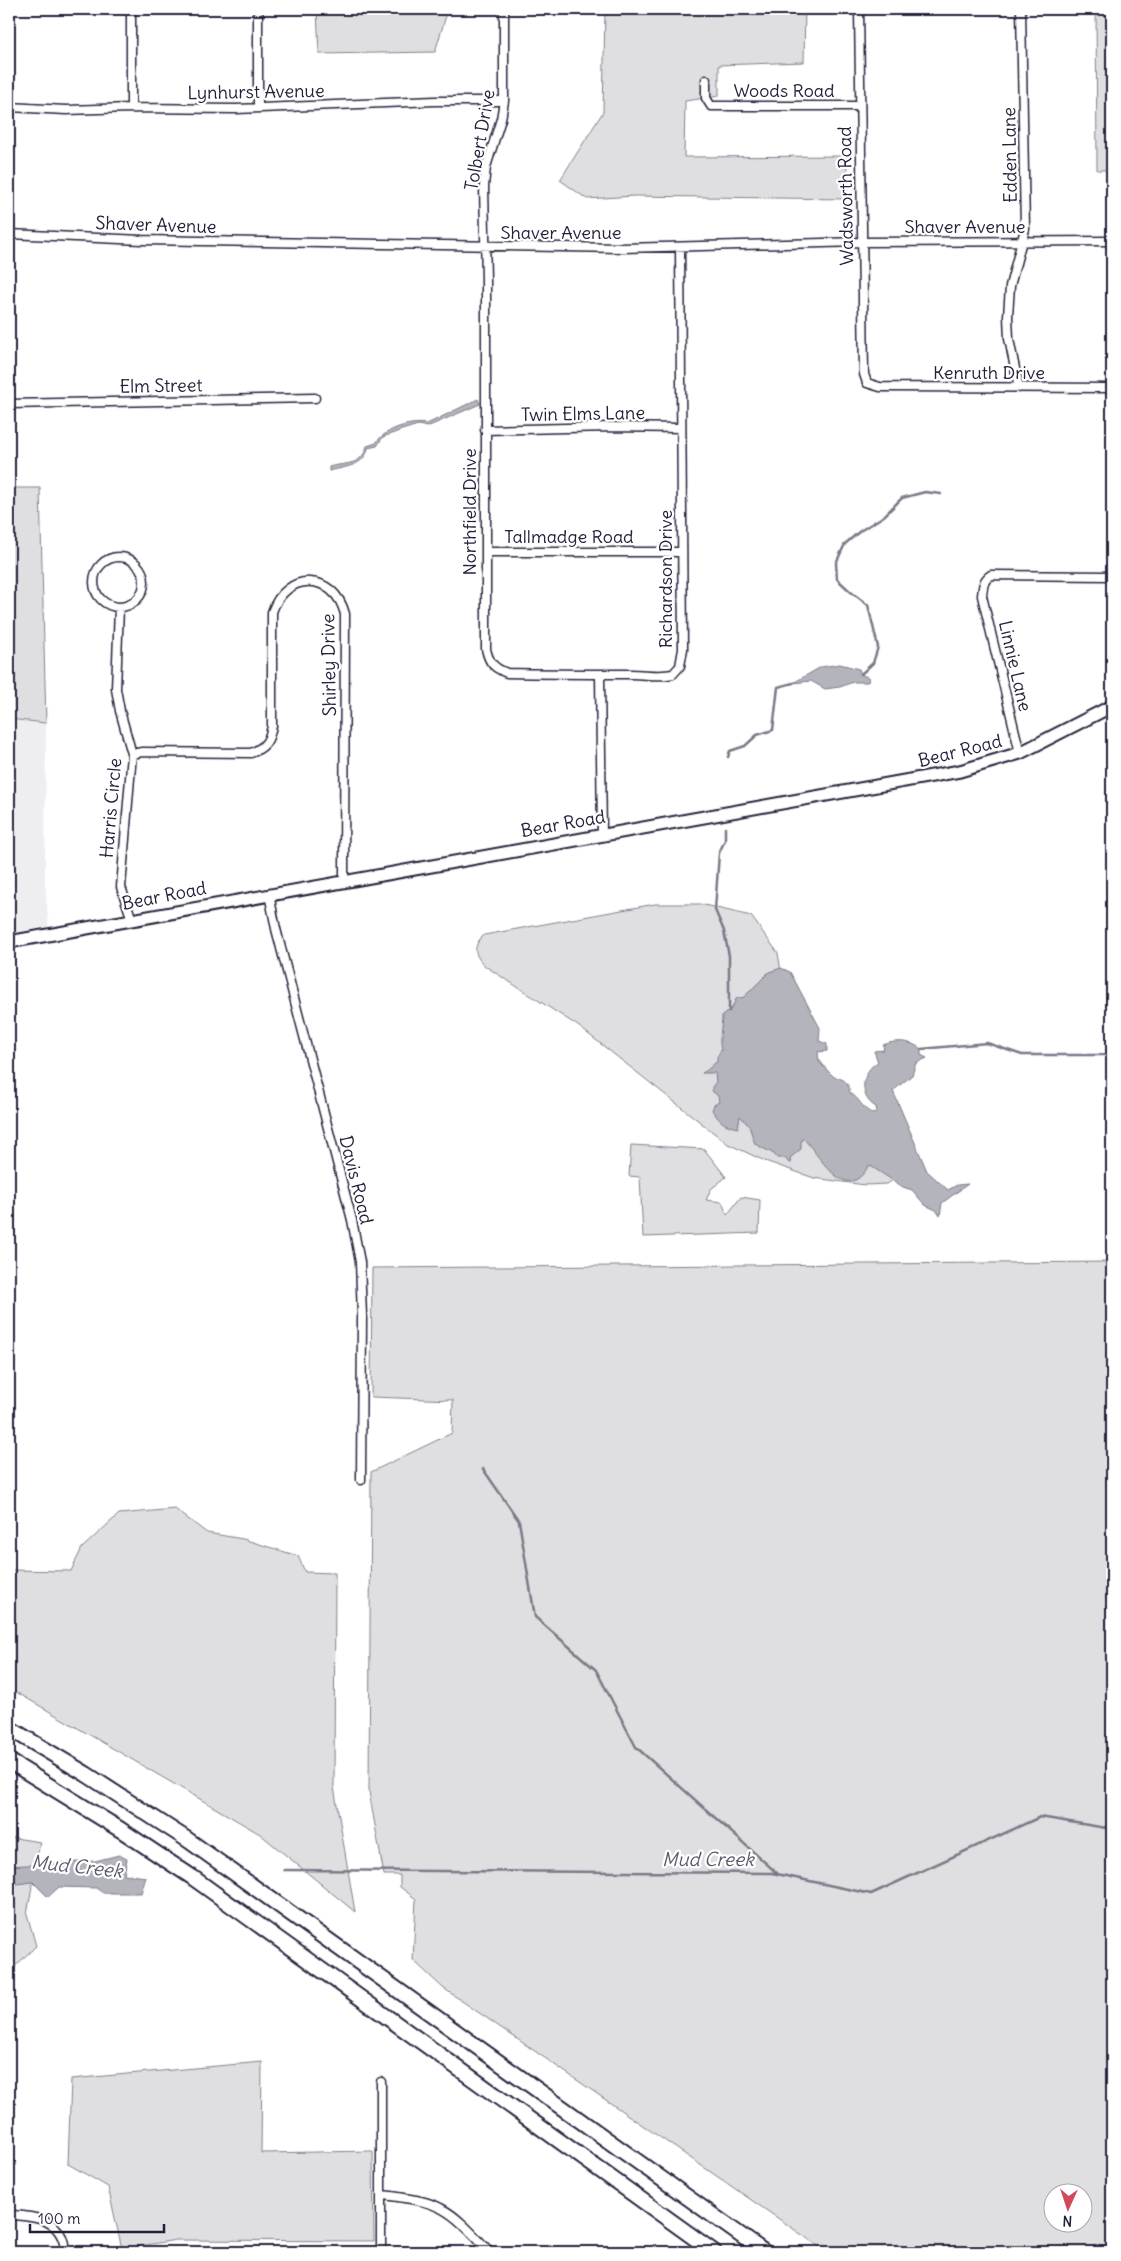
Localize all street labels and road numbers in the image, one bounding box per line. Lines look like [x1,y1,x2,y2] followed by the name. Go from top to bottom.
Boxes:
[187,79,325,104] street label: Lynhurst Avenue
[733,79,835,102] street label: Woods Road
[459,88,500,192] street label: Tolbert Drive
[997,107,1022,203] street label: Edden Lane
[833,126,858,266] street label: Wadsworth Road
[95,211,217,238] street label: Shaver Avenue
[904,215,1026,238] street label: Shaver Avenue
[500,221,622,244] street label: Shaver Avenue
[933,361,1045,384] street label: Kenruth Drive
[119,373,203,398] street label: Elm Street
[521,401,645,426] street label: Twin Elms Lane
[458,448,481,576] street label: Northfield Drive
[654,510,677,648] street label: Richardson Drive
[504,525,634,548] street label: Tallmadge Road
[316,614,341,716] street label: Shirley Drive
[994,618,1037,714] street label: Linnie Lane
[916,729,1005,772] street label: Bear Road
[95,757,126,859] street label: Harris Circle
[519,805,607,842] street label: Bear Road
[120,876,209,915] street label: Bear Road
[334,1133,379,1227] street label: Davis Road

